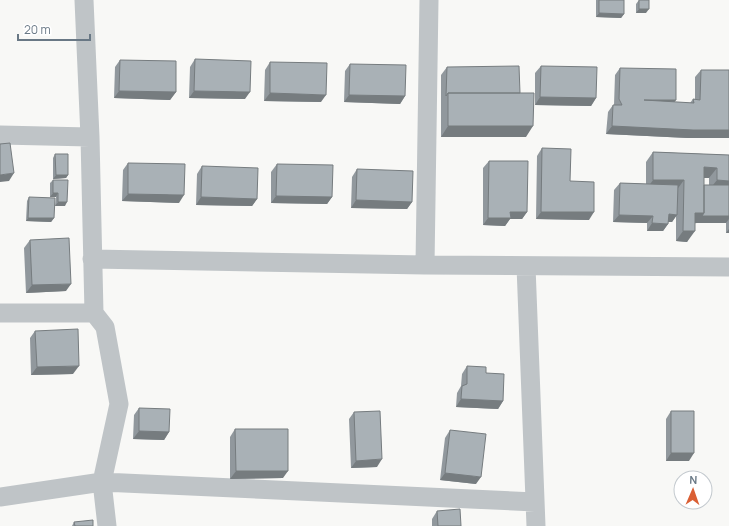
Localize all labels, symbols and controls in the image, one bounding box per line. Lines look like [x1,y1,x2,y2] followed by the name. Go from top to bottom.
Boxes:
[18,16,90,42] scale bar
[24,21,51,38] text: 20 m
[673,470,713,510] north arrow
[689,472,698,487] text: N

